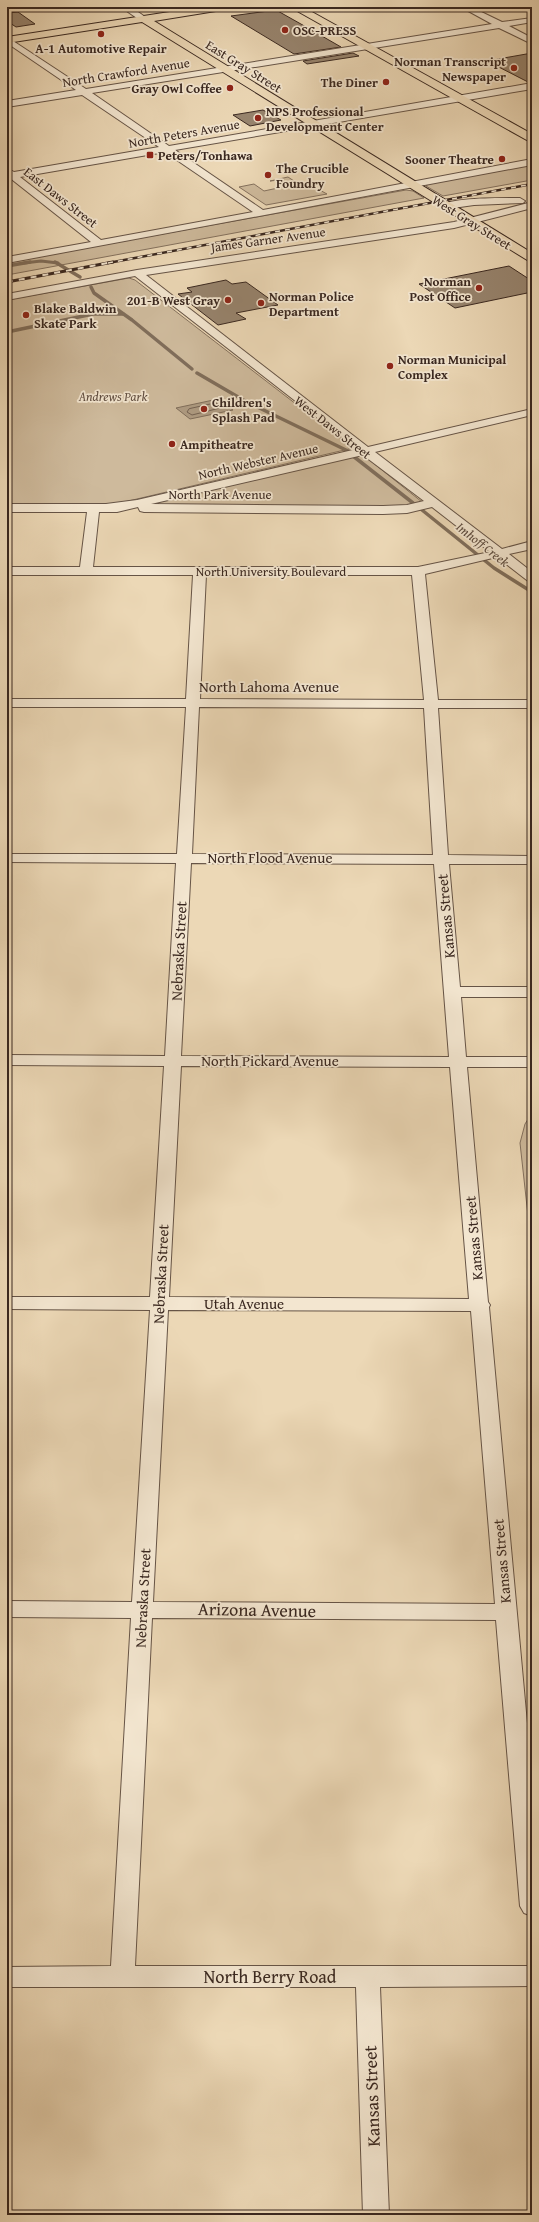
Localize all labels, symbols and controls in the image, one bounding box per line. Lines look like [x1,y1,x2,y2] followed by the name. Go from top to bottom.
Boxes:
[293,21,356,40] place label: OSC-PRESS
[280,25,290,35] marker: OSC-PRESS
[96,29,106,39] marker: A-1 Automotive Repair
[202,35,286,98] street label: East Gray Street
[35,39,167,58] place label: A-1 Automotive Repair
[394,52,506,86] place label: Norman Transcript Newspaper
[61,53,191,92] street label: North Crawford Avenue
[509,63,519,73] marker: Norman Transcript Newspaper
[321,73,378,92] place label: The Diner
[381,77,391,87] marker: The Diner
[132,79,222,98] place label: Gray Owl Coffee
[225,83,235,93] marker: Gray Owl Coffee
[266,102,384,136] place label: NPS Professional Development Center
[253,113,263,123] marker: NPS Professional Development Center
[127,114,241,153] street label: North Peters Avenue
[158,146,253,165] place label: Peters/Tonhawa
[145,150,155,160] marker: Peters/Tonhawa
[405,150,494,169] place label: Sooner Theatre
[497,154,507,164] marker: Sooner Theatre
[276,159,349,193] place label: The Crucible Foundry
[20,162,102,233] street label: East Daws Street
[263,170,273,180] marker: The Crucible Foundry
[428,190,515,255] street label: West Gray Street
[207,222,327,257] street label: James Garner Avenue
[409,272,471,306] place label: Norman Post Office
[474,283,484,293] marker: Norman Post Office
[269,287,354,321] place label: Norman Police Department
[127,291,220,310] place label: 201-B West Gray
[223,295,233,305] marker: 201-B West Gray
[256,298,266,308] marker: Norman Police Department
[34,299,117,333] place label: Blake Baldwin Skate Park
[21,310,31,320] marker: Blake Baldwin Skate Park
[398,350,506,384] place label: Norman Municipal Complex
[385,361,395,371] marker: Norman Municipal Complex
[78,387,147,406] park label: Andrews Park
[290,391,376,464] street label: West Daws Street
[212,393,275,427] place label: Children's Splash Pad
[199,404,209,414] marker: Children's Splash Pad
[180,435,254,454] place label: Ampitheatre
[196,438,320,485] street label: North Webster Avenue
[167,439,177,449] marker: Ampitheatre
[168,485,272,504] street label: North Park Avenue
[452,518,513,571] water label: Imhoff Creek
[196,562,346,581] street label: North University Boulevard
[199,676,339,697] street label: North Lahoma Avenue
[208,847,332,868] street label: North Flood Avenue
[431,872,460,959] street label: Kansas Street
[165,900,192,1001] street label: Nebraska Street
[201,1050,339,1071] street label: North Pickard Avenue
[459,1194,488,1281] street label: Kansas Street
[147,1223,174,1324] street label: Nebraska Street
[204,1293,284,1314] street label: Utah Avenue
[487,1517,516,1604] street label: Kansas Street
[129,1547,156,1648] street label: Nebraska Street
[198,1595,316,1624] street label: Arizona Avenue
[204,1963,337,1990] street label: North Berry Road
[356,2044,387,2147] street label: Kansas Street

